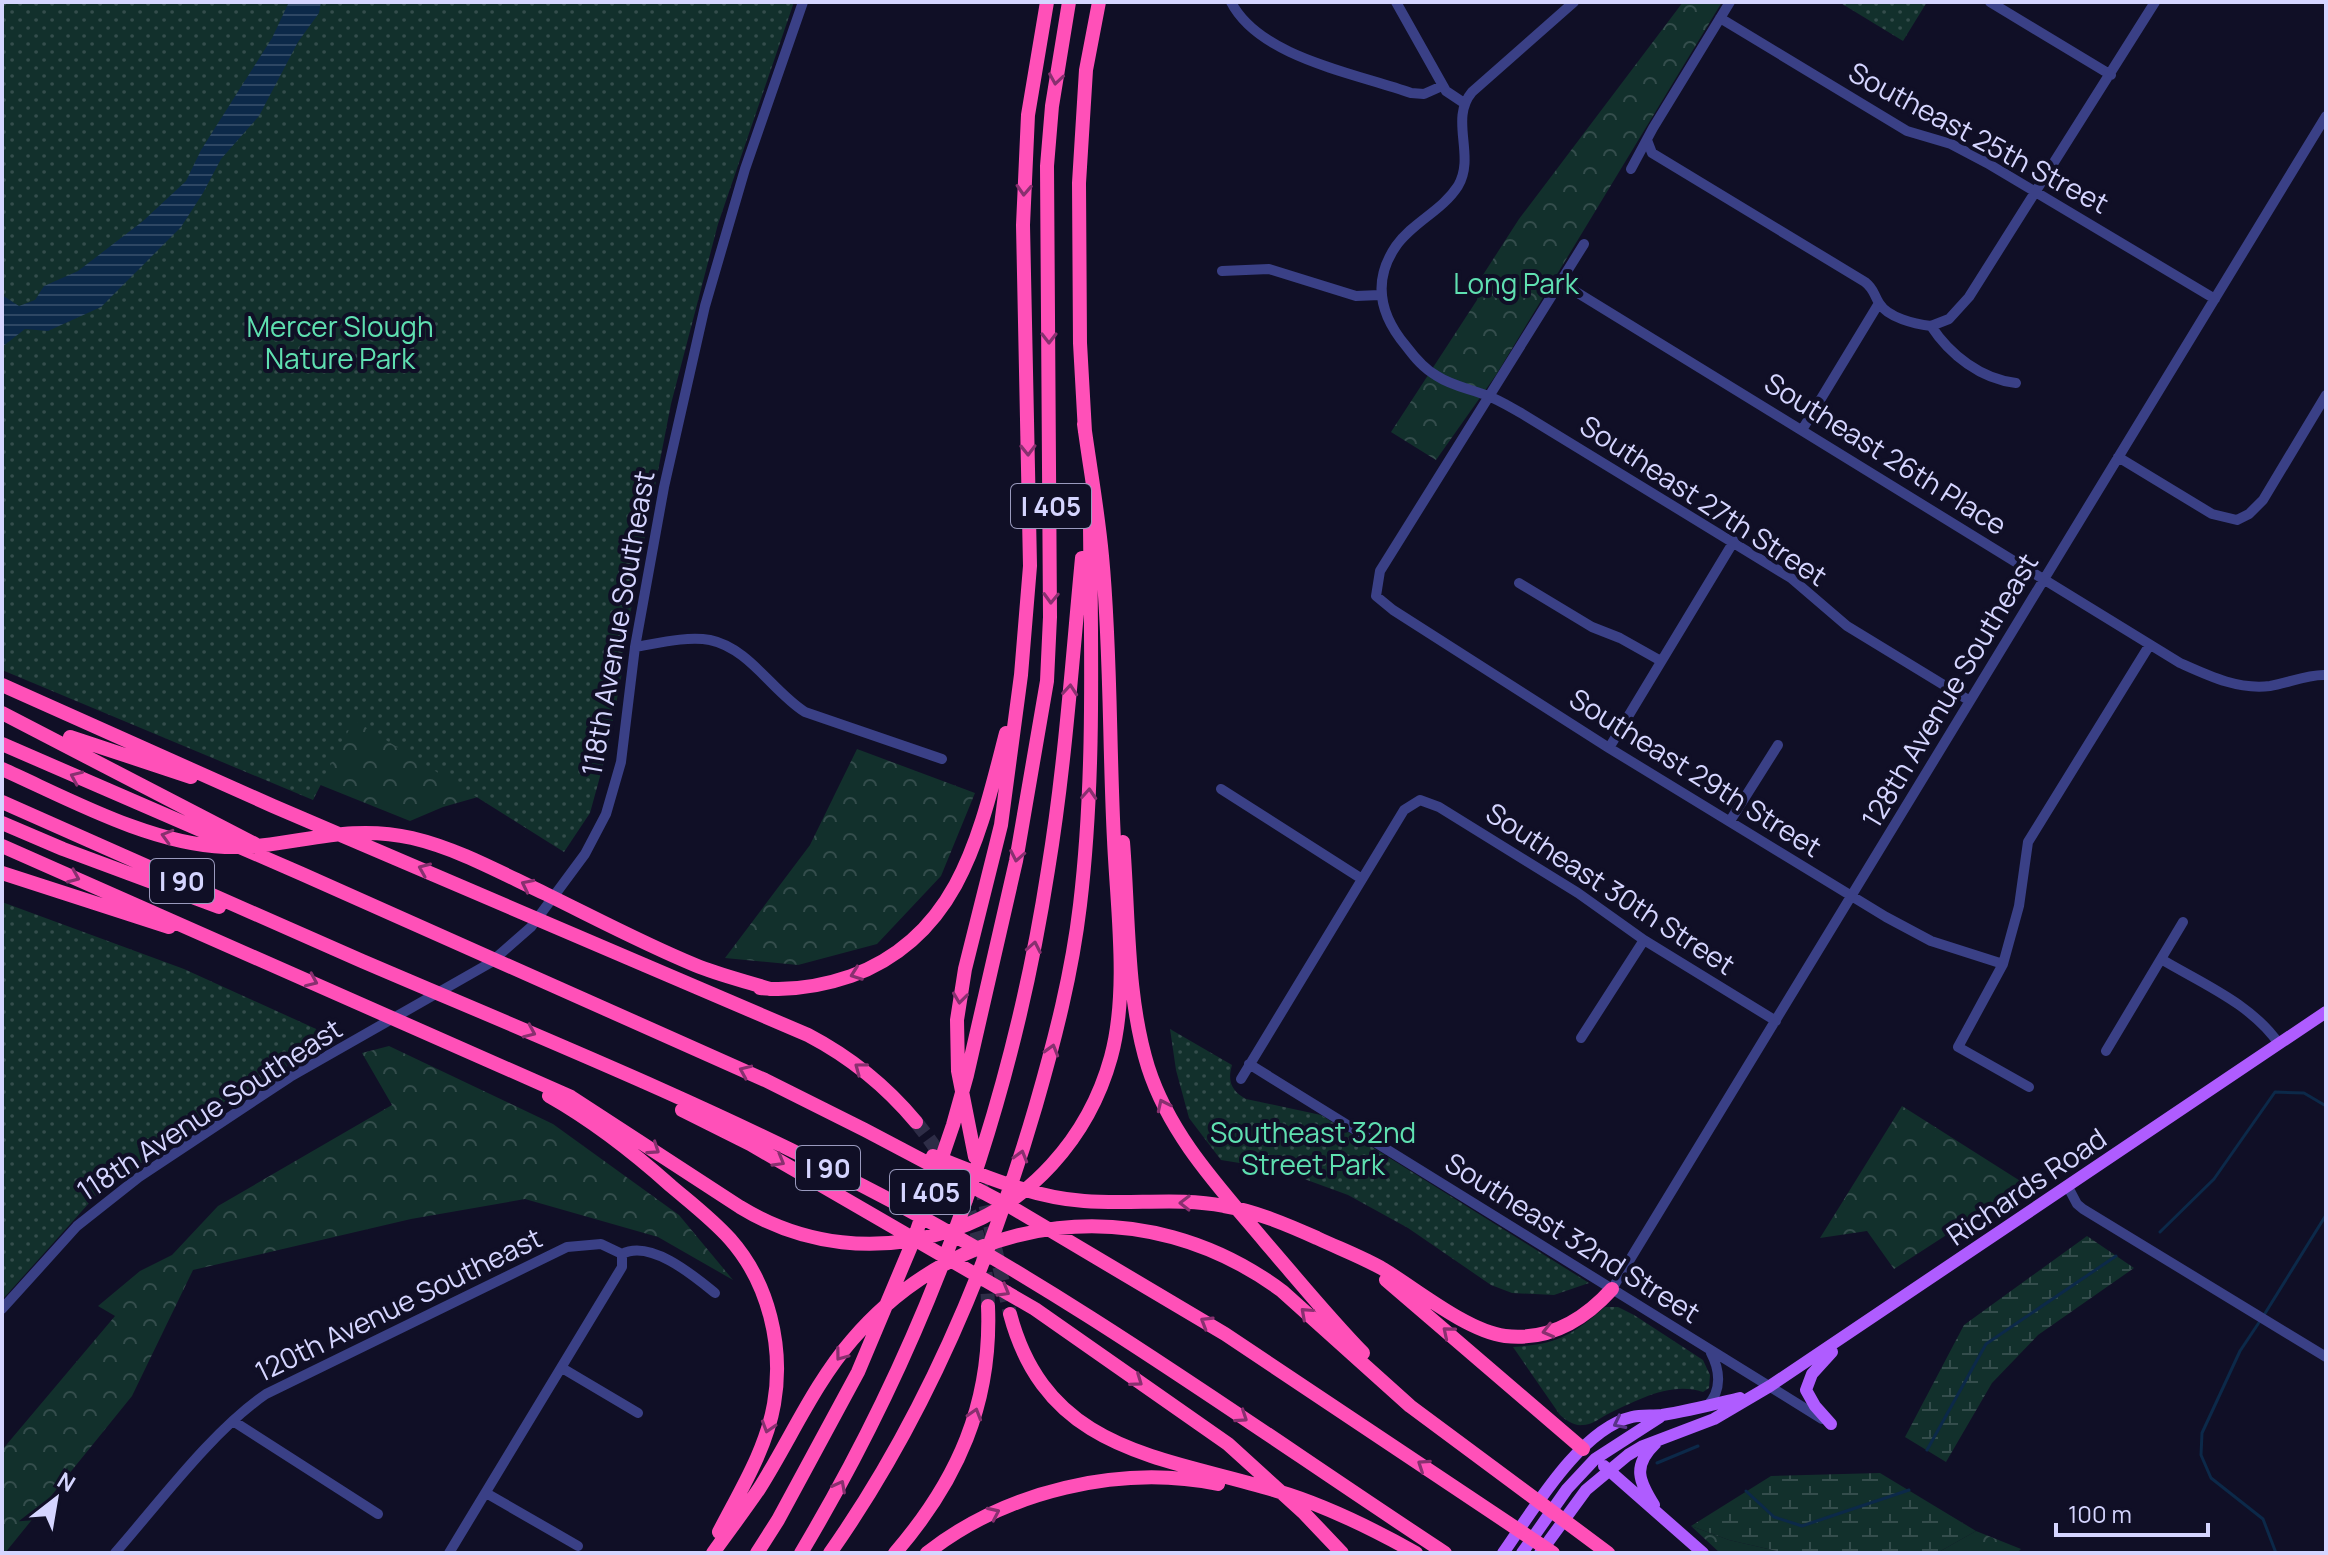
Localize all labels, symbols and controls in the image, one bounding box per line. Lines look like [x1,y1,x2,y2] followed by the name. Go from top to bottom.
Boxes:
[1842,52,2116,222] street label: Southeast 25th Street
[1048,72,1065,86] one-way arrow
[1016,184,1033,197] one-way arrow
[1453,264,1580,302] park label: Long Park
[246,307,434,377] park label: Mercer Slough Nature Park
[1040,332,1058,345] one-way arrow
[1758,363,2014,543] street label: Southeast 26th Place
[1573,406,1835,594] street label: Southeast 27th Street
[1019,444,1037,457] one-way arrow
[571,468,663,778] street label: 118th Avenue Southeast
[1011,484,1091,528] road number: I 405
[1852,546,2046,834] street label: 128th Avenue Southeast
[1042,592,1059,605] one-way arrow
[1563,679,1829,865] street label: Southeast 29th Street
[1061,683,1078,696] one-way arrow
[70,771,84,787] one-way arrow
[1080,787,1097,800] one-way arrow
[1479,793,1743,983] street label: Southeast 30th Street
[161,829,174,845] one-way arrow
[1009,848,1026,862] one-way arrow
[150,859,214,903] road number: I 90
[417,863,432,879] one-way arrow
[65,868,80,884] one-way arrow
[521,879,535,895] one-way arrow
[1025,940,1042,954] one-way arrow
[850,964,864,981] one-way arrow
[304,971,318,987] one-way arrow
[951,992,968,1005] one-way arrow
[69,1009,349,1209] street label: 118th Avenue Southeast
[522,1023,536,1039] one-way arrow
[1043,1044,1059,1058] one-way arrow
[854,1063,869,1077] one-way arrow
[738,1065,753,1081] one-way arrow
[1157,1099,1173,1113] one-way arrow
[1210,1113,1416,1183] park label: Southeast 32nd Street Park
[1939,1119,2113,1253] street label: Richards Road
[645,1139,659,1154] one-way arrow
[1438,1143,1708,1331] street label: Southeast 32nd Street
[796,1146,860,1190] road number: I 90
[1012,1150,1029,1164] one-way arrow
[770,1151,785,1167] one-way arrow
[890,1170,970,1214] road number: I 405
[1178,1194,1191,1212] one-way arrow
[248,1218,548,1390] street label: 120th Avenue Southeast
[995,1281,1010,1297] one-way arrow
[1300,1308,1315,1322] one-way arrow
[1200,1317,1215,1332] one-way arrow
[1542,1322,1556,1339] one-way arrow
[1442,1327,1457,1342] one-way arrow
[836,1346,850,1361] one-way arrow
[1128,1371,1142,1386] one-way arrow
[1233,1407,1247,1422] one-way arrow
[966,1408,982,1422] one-way arrow
[1613,1414,1628,1429] one-way arrow
[761,1420,777,1434] one-way arrow
[16,1459,96,1539] north arrow
[1417,1460,1431,1475] one-way arrow
[52,1465,81,1499] text: N
[830,1479,845,1494] one-way arrow
[2056,1487,2208,1537] scale bar
[2068,1497,2132,1530] text: 100 m
[985,1507,1000,1523] one-way arrow

